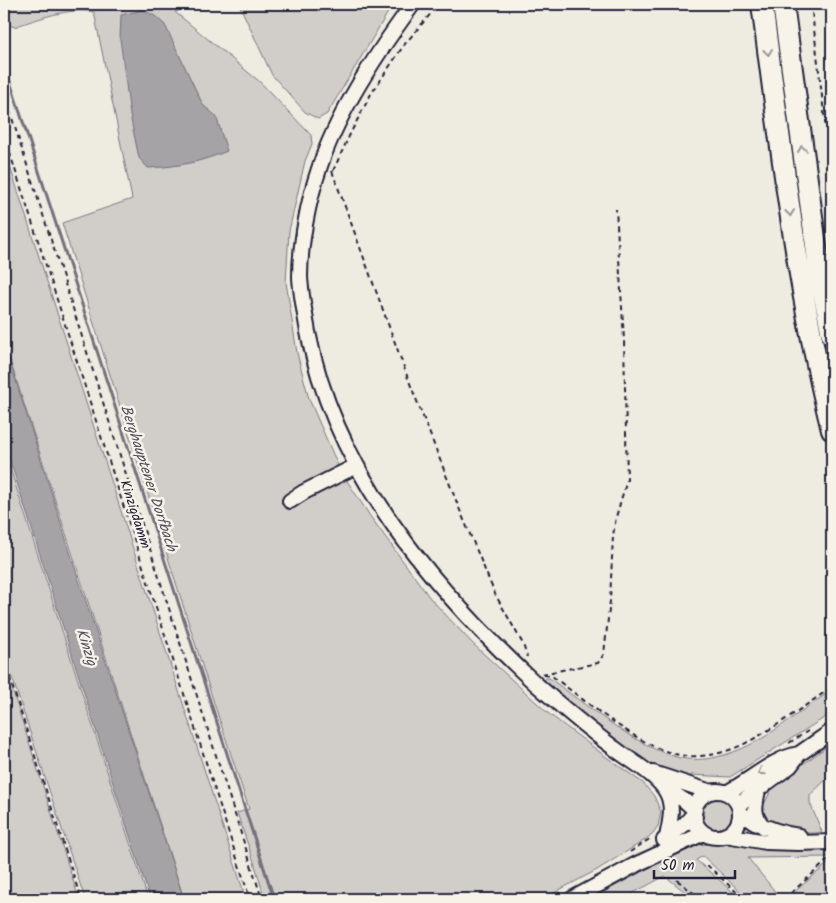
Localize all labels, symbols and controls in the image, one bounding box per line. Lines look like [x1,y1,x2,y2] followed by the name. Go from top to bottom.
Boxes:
[763,48,773,56] one-way arrow
[797,144,808,152] one-way arrow
[784,209,794,218] one-way arrow
[113,402,184,557] water label: Berghauptener Dorfbach
[114,477,156,552] street label: Kinzigdamm
[69,626,104,670] water label: Kinzig
[758,765,767,775] one-way arrow
[654,848,735,880] scale bar
[661,854,695,878] text: 50 m

